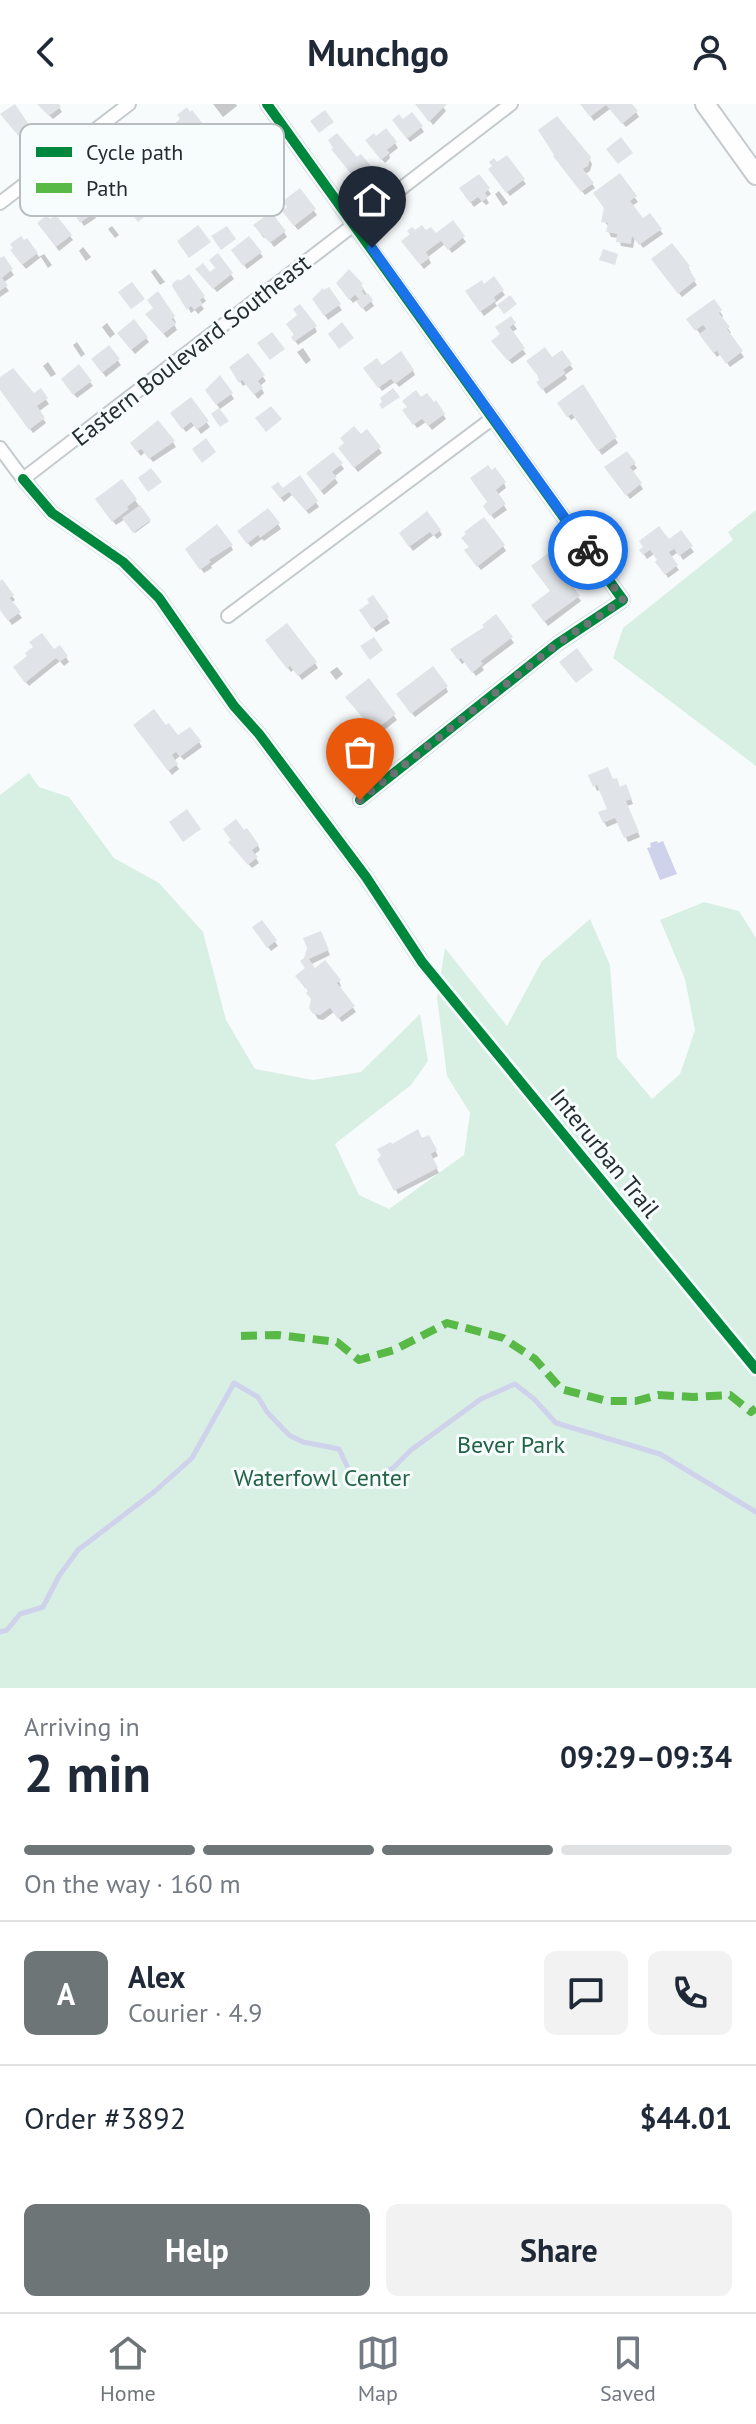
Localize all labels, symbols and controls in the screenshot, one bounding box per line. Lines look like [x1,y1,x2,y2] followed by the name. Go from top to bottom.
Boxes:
[307,29,449,76] text: Munchgo
[24,30,68,74] icon: back
[688,30,732,74] icon: person
[20,124,284,216] legend
[86,138,183,166] text: Cycle path
[338,166,406,248] pin
[86,174,128,202] text: Path
[350,178,394,222] icon: home
[66,247,316,453] street label: Eastern Boulevard Southeast
[548,510,628,590] courier
[566,528,610,572] icon: bike
[326,718,394,800] pin
[338,730,382,774] icon: bag
[543,1082,667,1224] street label: Interurban Trail
[457,1429,565,1460] park label: Bever Park
[234,1462,410,1493] park label: Waterfowl Center
[24,1710,140,1743] text: Arriving in
[560,1737,732,1776] text: 09:29–09:34
[24,1739,151,1806] text: 2 min
[24,1867,241,1900] text: On the way · 160 m
[544,1951,628,2035] button: chat
[648,1951,732,2035] button: phone
[128,1957,185,1996] text: Alex
[57,1974,75,2013] text: A
[128,1996,262,2029] text: Courier · 4.9
[24,2098,186,2137] text: Order #3892
[640,2098,732,2137] text: $44.01
[24,2204,370,2296] button: Help
[386,2204,732,2296] button: Share
[100,2331,156,2407] tab: Home
[356,2331,400,2407] tab: Map
[600,2331,656,2407] tab: Saved

